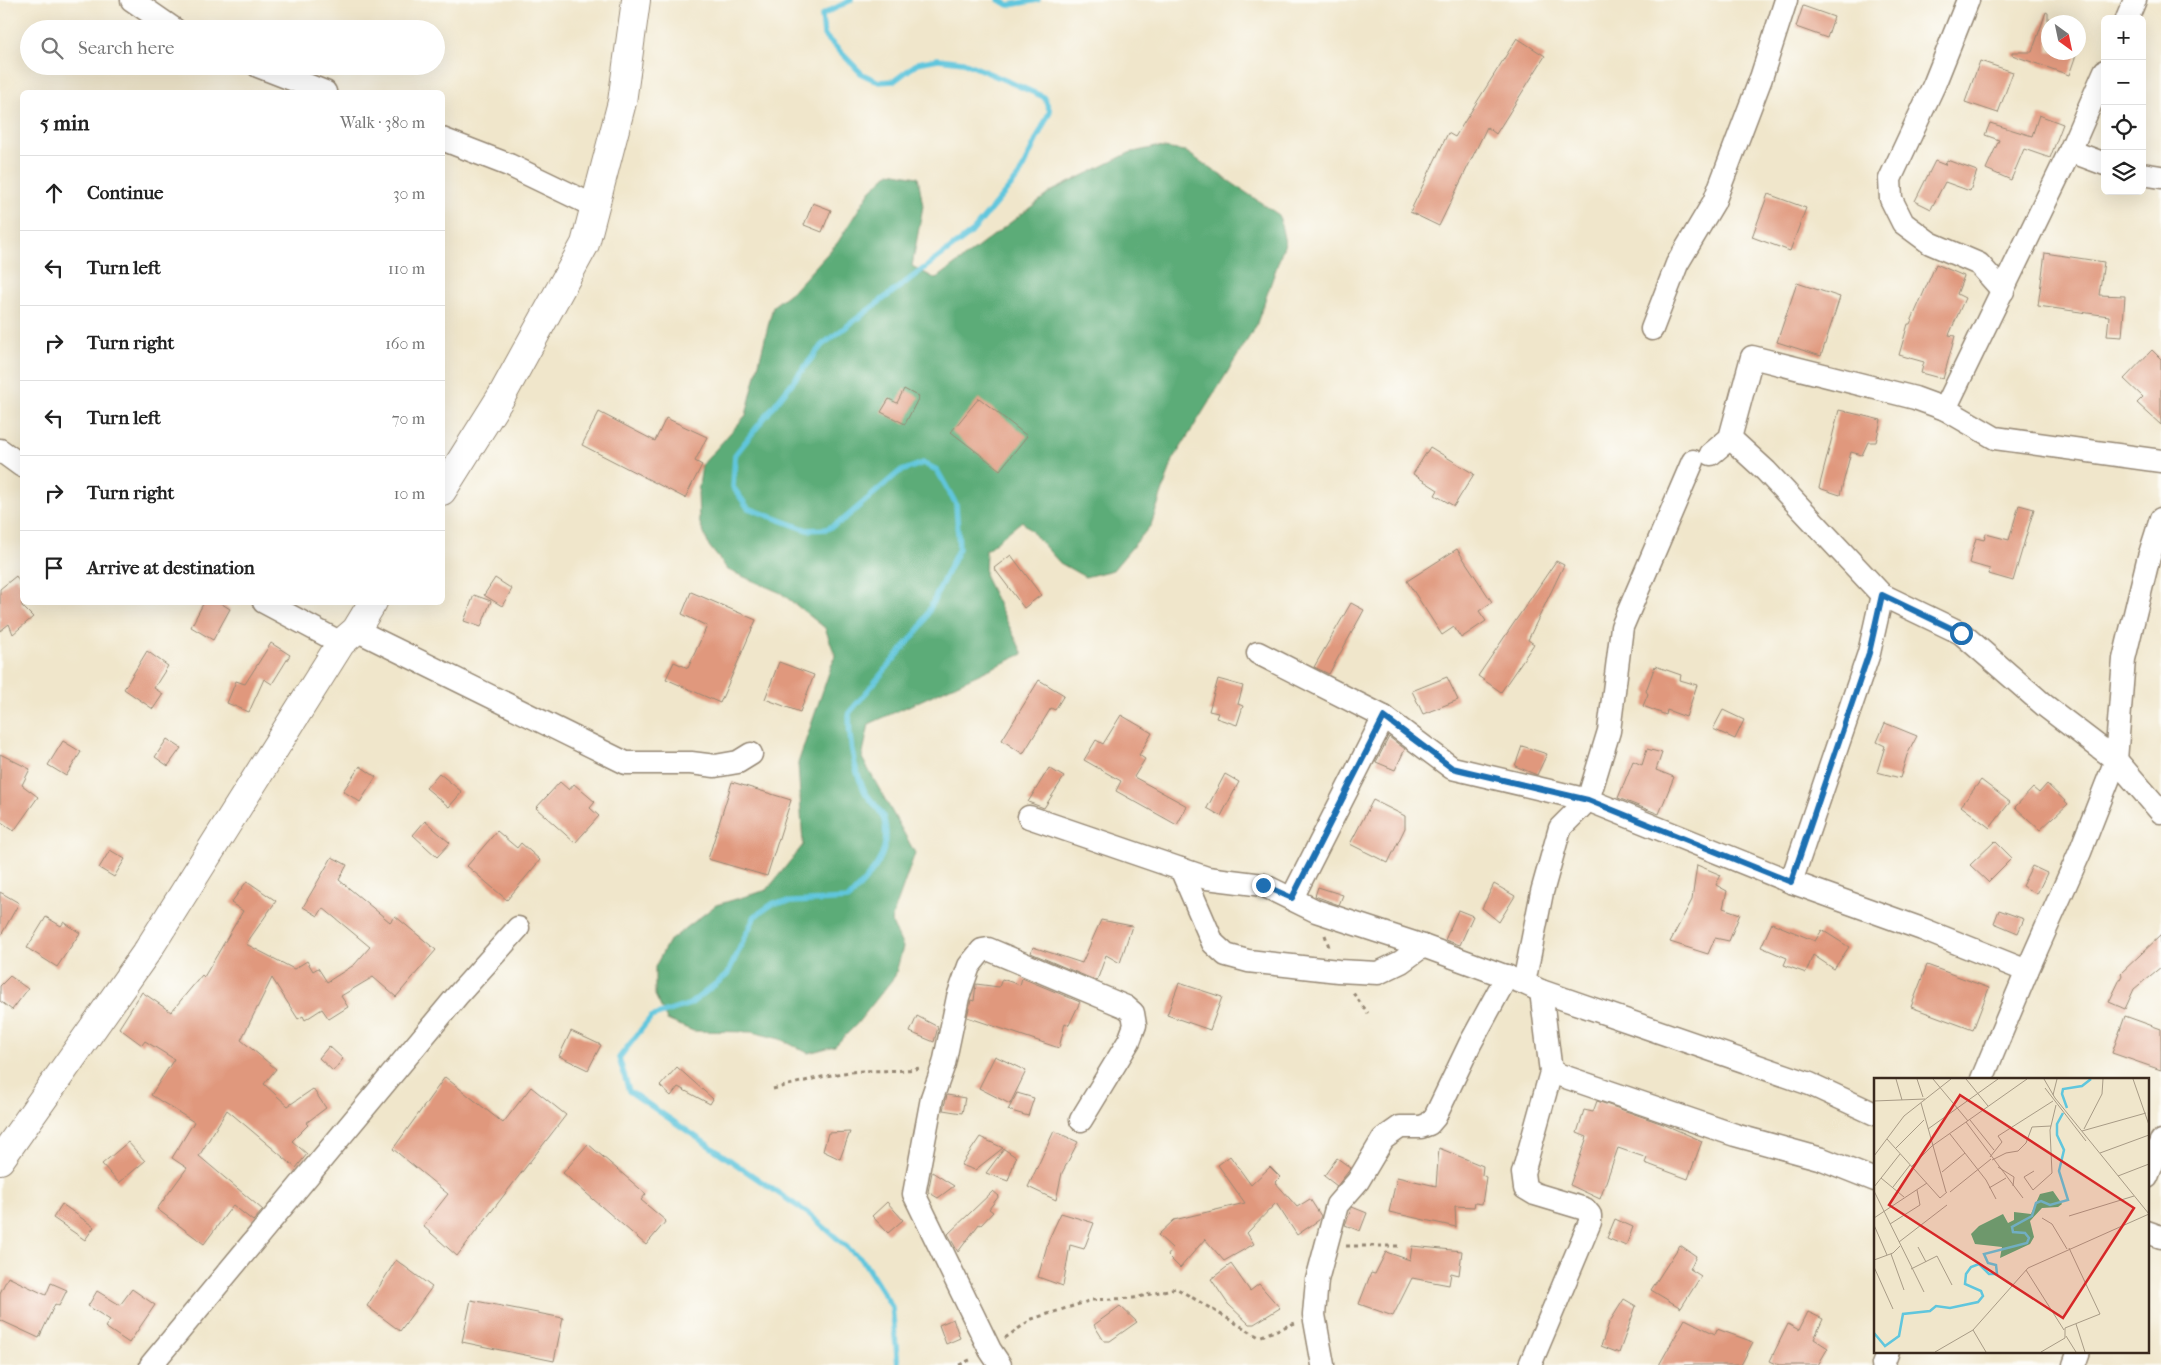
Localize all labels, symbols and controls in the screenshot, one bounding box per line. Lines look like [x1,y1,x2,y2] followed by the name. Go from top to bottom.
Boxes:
[2041,15,2086,60] north arrow
[2101,15,2146,195] map controls
[2101,15,2146,60] button: +
[20,20,445,75] search box
[38,34,66,62] icon: search
[78,37,174,59] text: Search here
[2101,60,2146,105] button: −
[2101,105,2146,150] button: locate
[40,111,89,135] text: 5 min
[340,113,425,132] text: Walk · 380 m
[2101,150,2146,195] button: layers
[40,179,68,207] icon: ahead
[87,182,163,204] text: Continue
[393,184,425,203] text: 30 m
[40,254,68,282] icon: left
[87,257,161,279] text: Turn left
[388,259,425,278] text: 110 m
[40,329,68,357] icon: right
[87,332,174,354] text: Turn right
[385,334,425,353] text: 160 m
[40,404,68,432] icon: left
[87,407,161,429] text: Turn left
[392,409,425,428] text: 70 m
[40,479,68,507] icon: right
[87,482,174,504] text: Turn right
[394,484,425,503] text: 10 m
[40,554,68,582] icon: arrive
[87,557,255,579] text: Arrive at destination
[1950,622,1973,645] route start
[1252,874,1275,897] route end
[1874,1078,2148,1352] inset map

